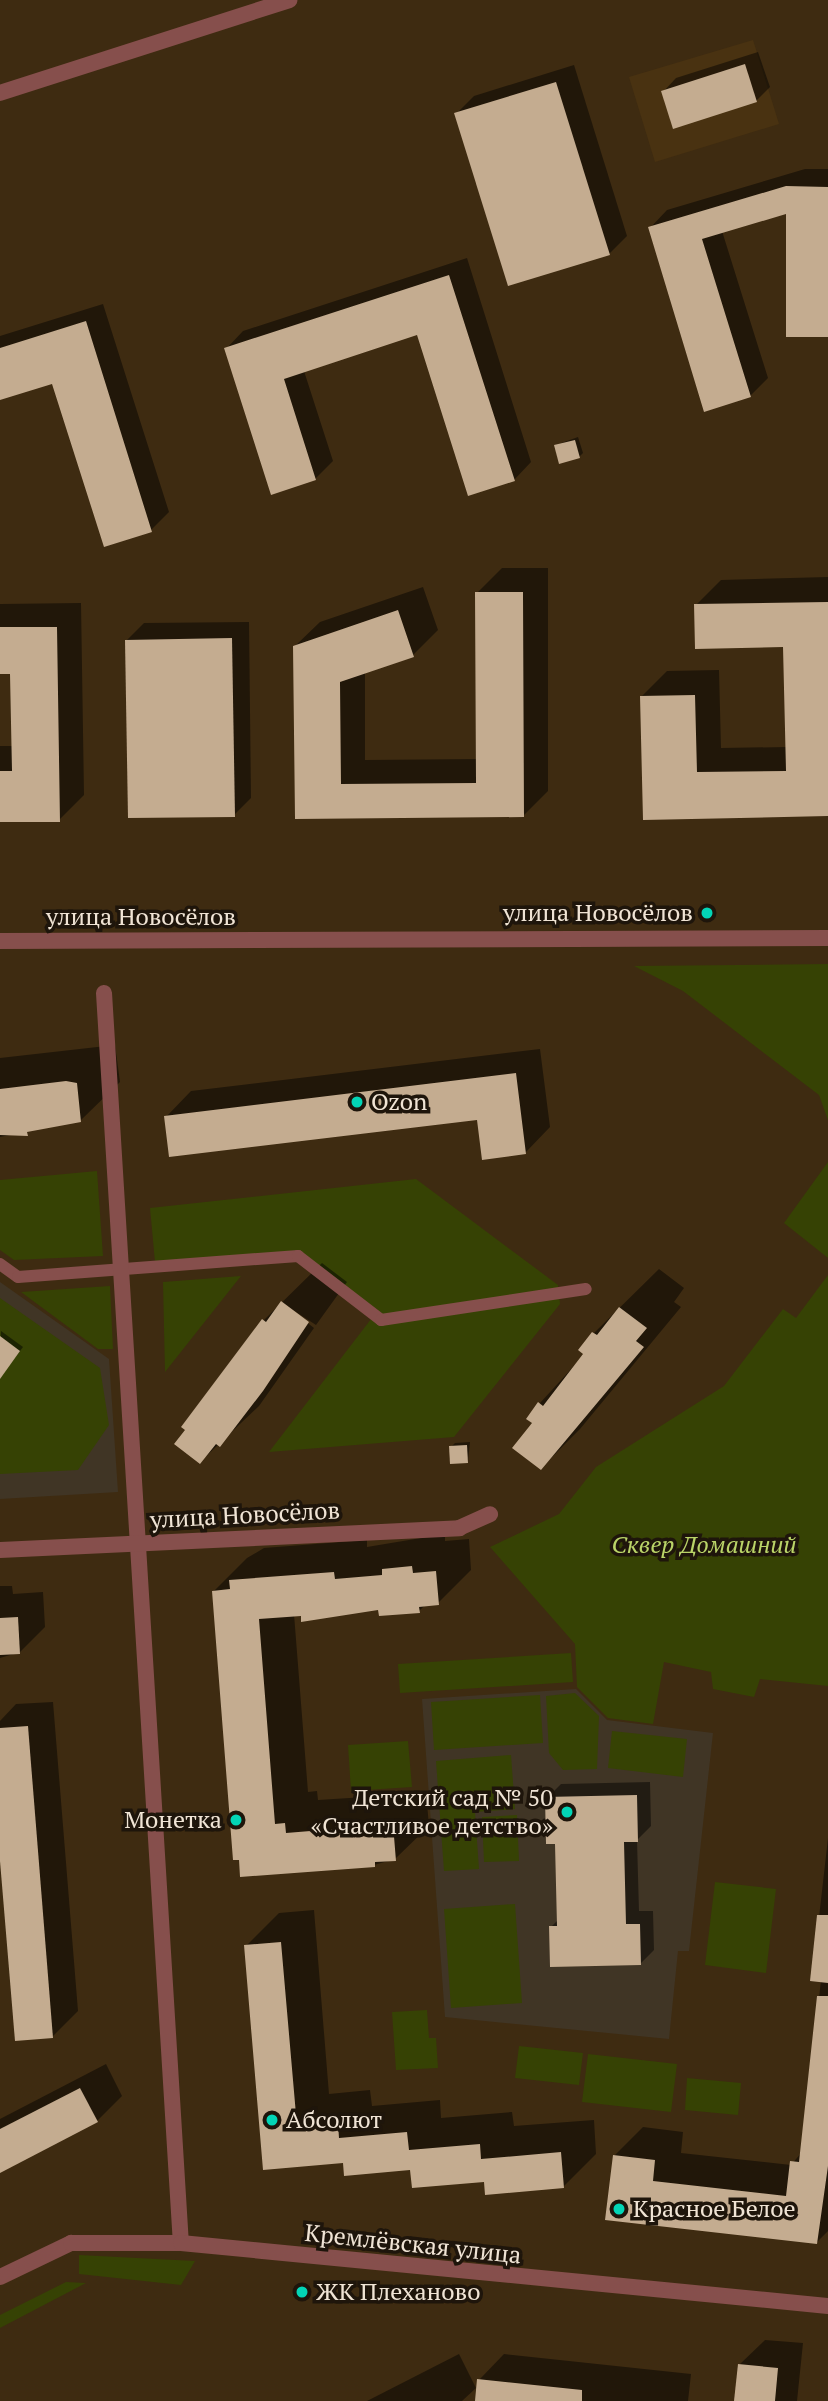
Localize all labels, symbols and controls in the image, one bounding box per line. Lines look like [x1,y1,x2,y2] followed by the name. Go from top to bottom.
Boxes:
[503,899,693,927] place label: улица Новосёлов
[46,903,236,931] street label: улица Новосёлов
[699,905,715,921] marker: улица Новосёлов
[371,1088,427,1116] place label: Ozon
[349,1094,365,1110] marker: Ozon
[149,1496,341,1534] street label: улица Новосёлов
[612,1531,796,1559] park label: Сквер Домашний
[310,1784,553,1840] place label: Детский сад № 50 «Счастливое детство»
[559,1804,575,1820] marker: Детский сад № 50 «Счастливое детство»
[124,1806,222,1834] place label: Монетка
[228,1812,244,1828] marker: Монетка
[286,2106,382,2134] place label: Абсолют
[264,2112,280,2128] marker: Абсолют
[633,2195,796,2223] place label: Красное Белое
[611,2201,627,2217] marker: Красное Белое
[303,2218,523,2270] street label: Кремлёвская улица
[316,2278,480,2306] place label: ЖК Плеханово
[294,2284,310,2300] marker: ЖК Плеханово

